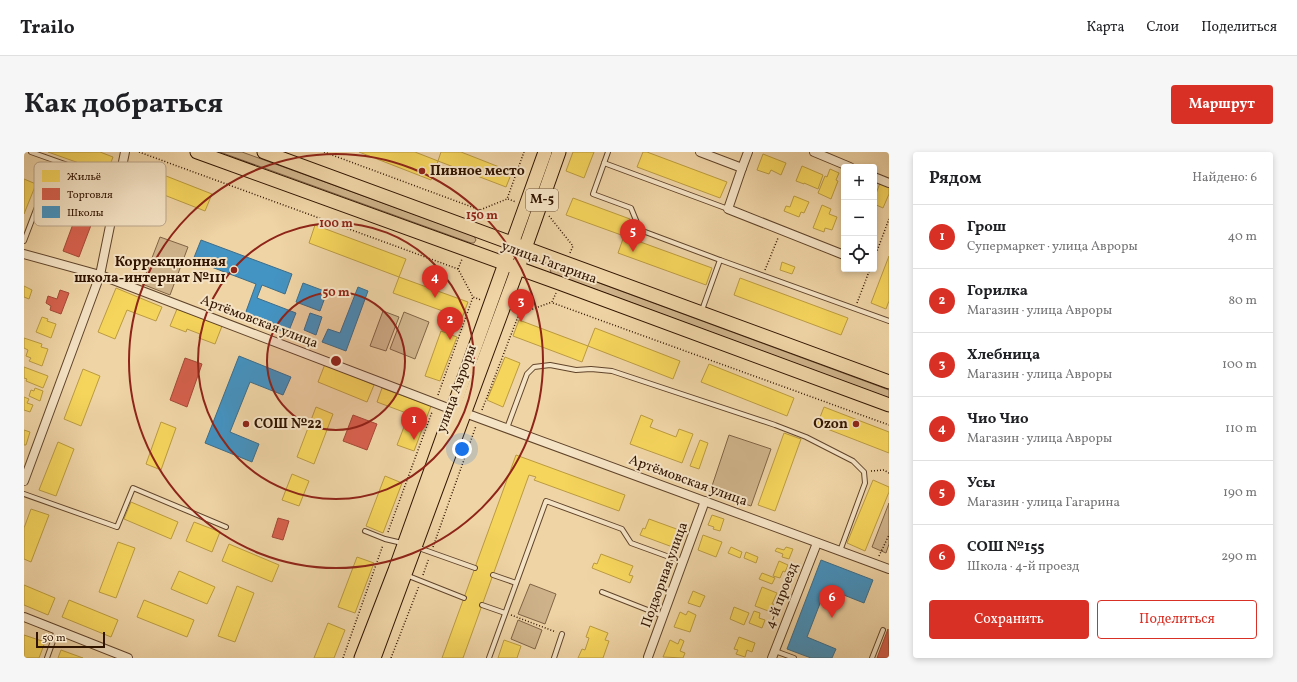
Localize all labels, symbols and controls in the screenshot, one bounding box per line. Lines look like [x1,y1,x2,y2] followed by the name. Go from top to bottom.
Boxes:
[20,15,75,41] text: Trailo
[1086,18,1124,37] text: Карта
[1146,18,1179,37] text: Слои
[1201,18,1277,37] text: Поделиться
[24,85,223,124] text: Как добраться
[1171,85,1273,124] button: Маршрут
[34,162,166,226] legend
[430,162,525,181] place label: Пивное место
[841,164,877,272] map controls
[841,164,877,200] button: +
[417,166,427,176] marker: Пивное место
[929,167,982,190] text: Рядом
[1192,169,1257,187] text: Найдено: 6
[67,170,101,185] text: Жильё
[67,188,113,203] text: Торговля
[526,189,558,211] road number: М-5
[841,200,877,236] button: −
[67,206,104,221] text: Школы
[466,208,498,224] text: 150 m
[319,216,353,232] text: 100 m
[967,217,1006,238] text: Грош
[620,219,646,252] pin: 5
[939,228,945,246] text: 1
[1228,228,1257,246] text: 40 m
[841,236,877,272] button: locate
[499,237,599,289] street label: улица Гагарина
[967,238,1138,256] text: Супермаркет · улица Авроры
[74,253,226,288] place label: Коррекционная школа-интернат №111
[229,265,239,275] marker: Коррекционная школа-интернат №111
[422,265,448,298] pin: 4
[967,281,1028,302] text: Горилка
[322,285,350,301] text: 50 m
[508,289,534,322] pin: 3
[197,291,321,353] street label: Артёмовская улица
[939,292,945,310] text: 2
[1228,292,1257,310] text: 80 m
[967,302,1112,320] text: Магазин · улица Авроры
[437,307,463,340] pin: 2
[432,342,482,436] street label: улица Авроры
[967,345,1040,366] text: Хлебница
[329,354,343,368] centre of rings
[939,356,945,374] text: 3
[1222,356,1257,374] text: 100 m
[967,366,1112,384] text: Магазин · улица Авроры
[401,407,427,440] pin: 1
[967,409,1029,430] text: Чио Чио
[254,415,322,434] place label: СОШ №22
[813,415,848,434] place label: Ozon
[241,419,251,429] marker: СОШ №22
[851,419,861,429] marker: Ozon
[938,420,946,438] text: 4
[1225,420,1257,438] text: 110 m
[967,430,1112,448] text: Магазин · улица Авроры
[452,439,472,459] your location
[626,451,750,511] street label: Артёмовская улица
[967,473,995,494] text: Усы
[939,484,945,502] text: 5
[1223,484,1257,502] text: 190 m
[967,494,1120,512] text: Магазин · улица Гагарина
[637,519,693,631] street label: Подзорная улица
[967,537,1045,558] text: СОШ №155
[938,548,946,566] text: 6
[1221,548,1257,566] text: 290 m
[967,558,1079,576] text: Школа · 4-й проезд
[761,560,803,632] street label: 4-й проезд
[819,585,845,618] pin: 6
[929,600,1089,639] button: Сохранить
[1097,600,1257,639] button: Поделиться
[36,630,105,649] scale bar
[42,631,66,646] text: 50 m

